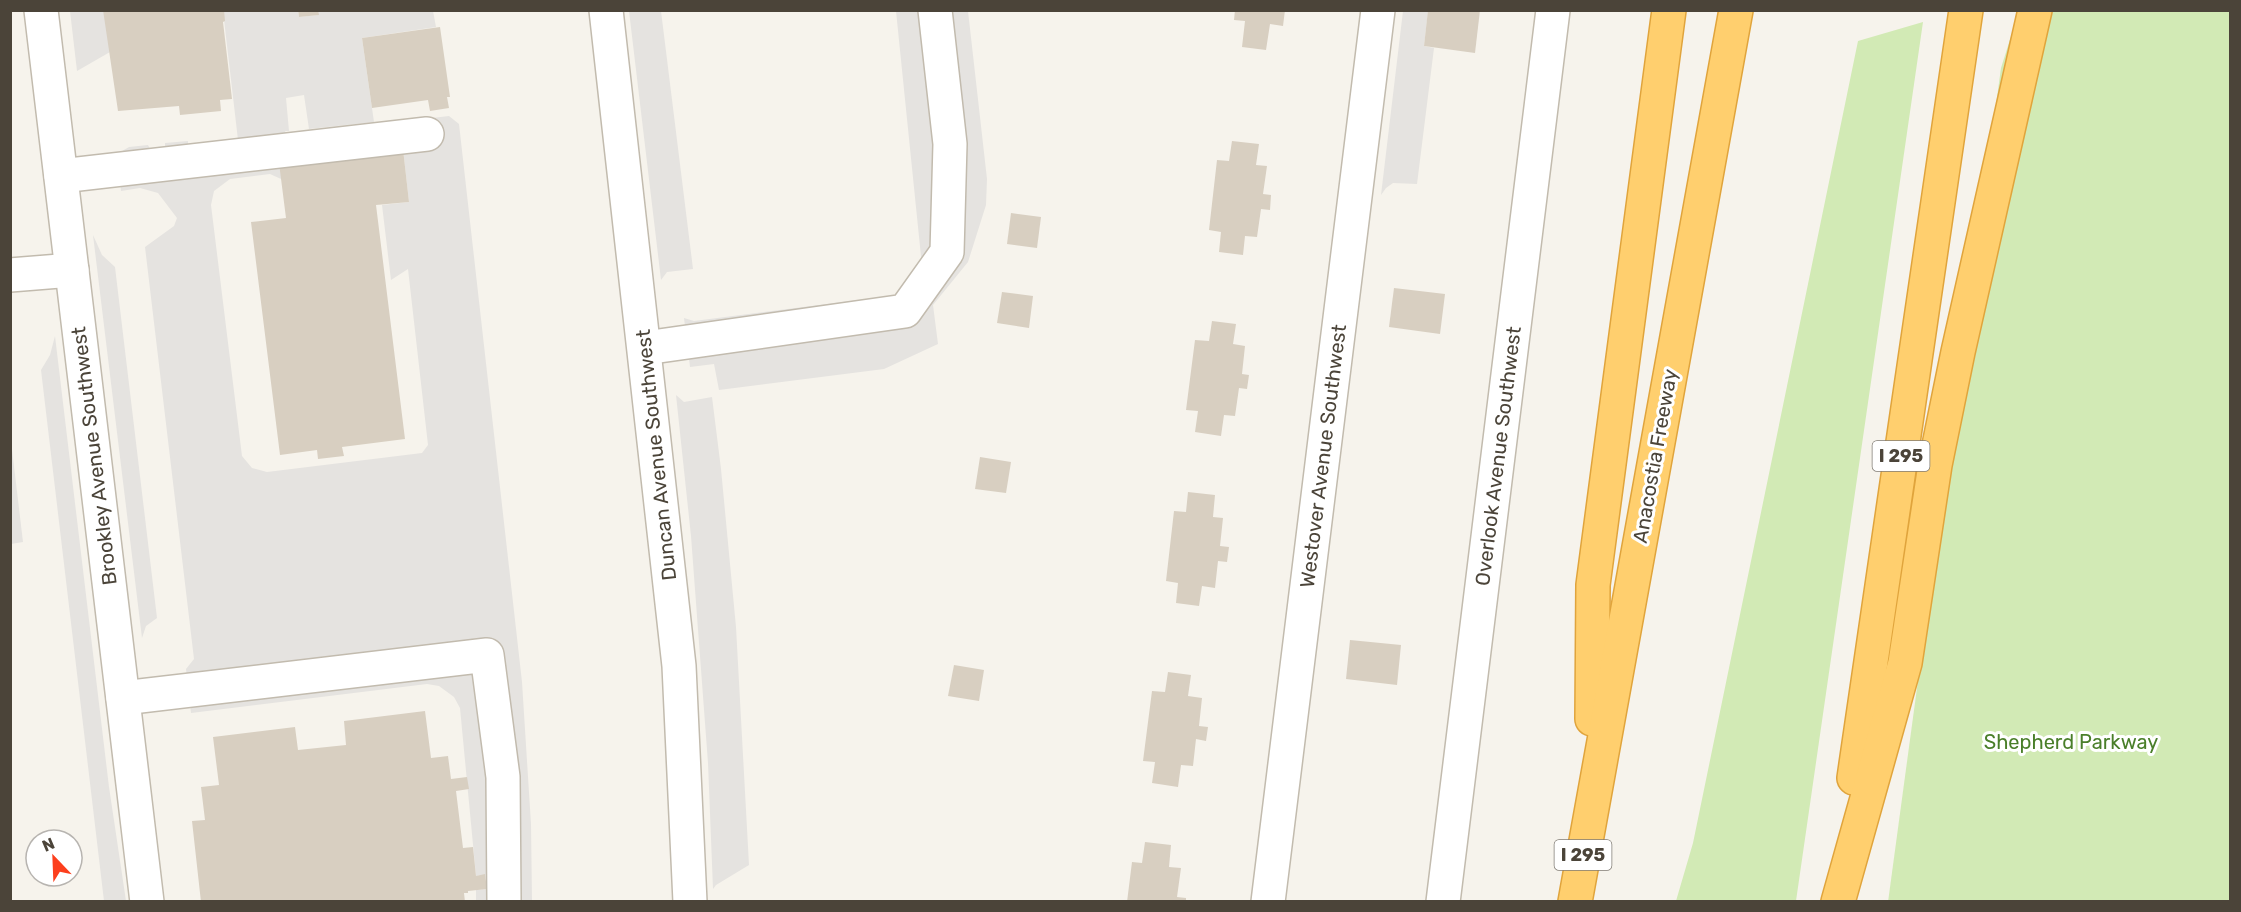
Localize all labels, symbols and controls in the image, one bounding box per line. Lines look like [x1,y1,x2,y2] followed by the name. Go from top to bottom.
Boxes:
[1295,323,1351,589] street label: Westover Avenue Southwest
[66,325,122,587] street label: Brookley Avenue Southwest
[1470,325,1526,587] street label: Overlook Avenue Southwest
[631,328,681,582] street label: Duncan Avenue Southwest
[1628,367,1682,545] street label: Anacostia Freeway
[1872,441,1930,471] road number: I 295
[1984,730,2158,754] park label: Shepherd Parkway
[24,828,84,888] north arrow
[39,834,57,856] text: N
[1554,840,1612,870] road number: I 295

